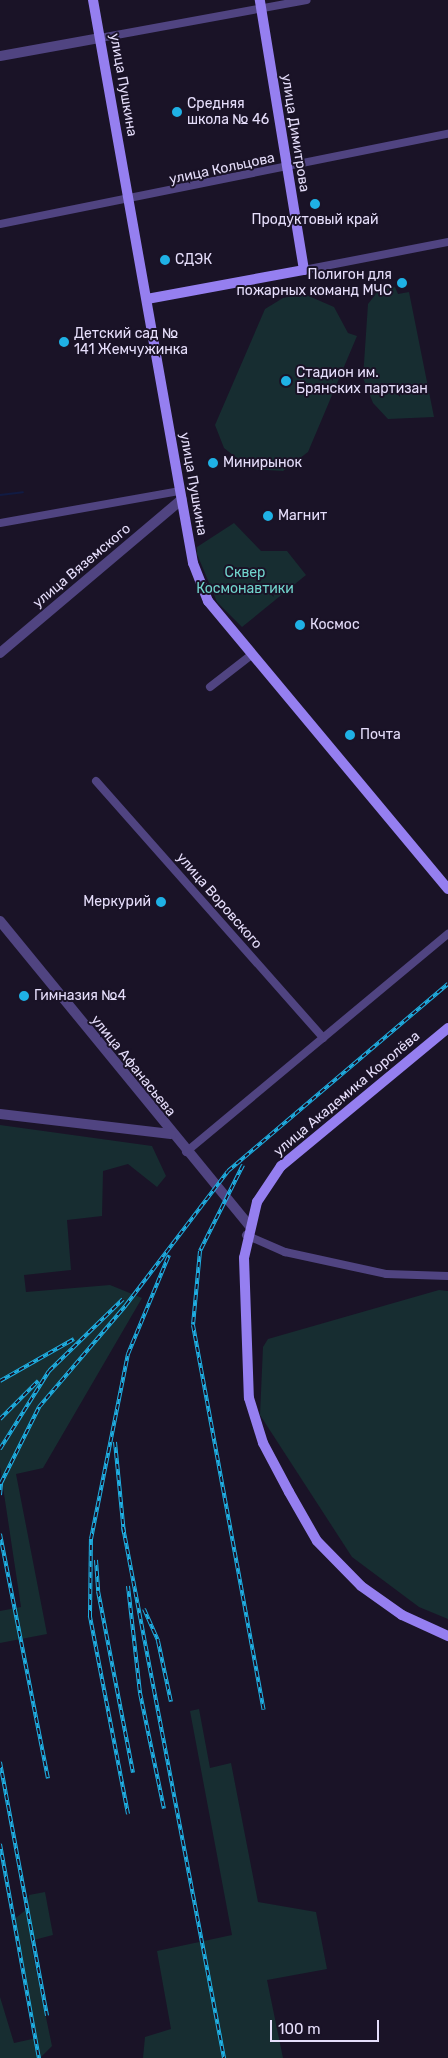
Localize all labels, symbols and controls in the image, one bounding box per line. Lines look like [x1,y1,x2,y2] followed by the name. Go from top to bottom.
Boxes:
[106,32,140,138] street label: улица Пушкина
[277,73,313,193] street label: улица Димитрова
[187,96,269,128] place label: Средняя школа № 46
[171,106,183,118] marker: Средняя школа № 46
[168,150,276,188] street label: улица Кольцова
[309,198,321,210] marker: Продуктовый край
[252,212,378,228] place label: Продуктовый край
[175,252,212,268] place label: СДЭК
[159,254,171,266] marker: СДЭК
[237,267,392,300] place label: Полигон для пожарных команд МЧС
[396,277,408,289] marker: Полигон для пожарных команд МЧС
[74,326,188,358] place label: Детский сад № 141 Жемчужинка
[58,336,70,348] marker: Детский сад № 141 Жемчужинка
[296,365,428,398] place label: Стадион им. Брянских партизан
[280,375,292,387] marker: Стадион им. Брянских партизан
[176,431,210,537] street label: улица Пушкина
[223,455,302,471] place label: Минирынок
[207,457,219,469] marker: Минирынок
[278,508,327,524] place label: Магнит
[262,510,274,522] marker: Магнит
[30,520,134,612] street label: улица Вяземского
[196,565,294,598] park label: Сквер Космонавтики
[310,617,360,633] place label: Космос
[294,619,306,631] marker: Космос
[360,727,401,743] place label: Почта
[344,729,356,741] marker: Почта
[173,849,265,953] street label: улица Воровского
[83,894,151,910] place label: Меркурий
[155,896,167,908] marker: Меркурий
[34,988,126,1004] place label: Гимназия №4
[18,990,30,1002] marker: Гимназия №4
[87,1012,179,1120] street label: улица Афанасьева
[270,1028,424,1160] street label: улица Академика Королёва
[273,2010,382,2042] scale bar
[278,2020,320,2038] text: 100 m

